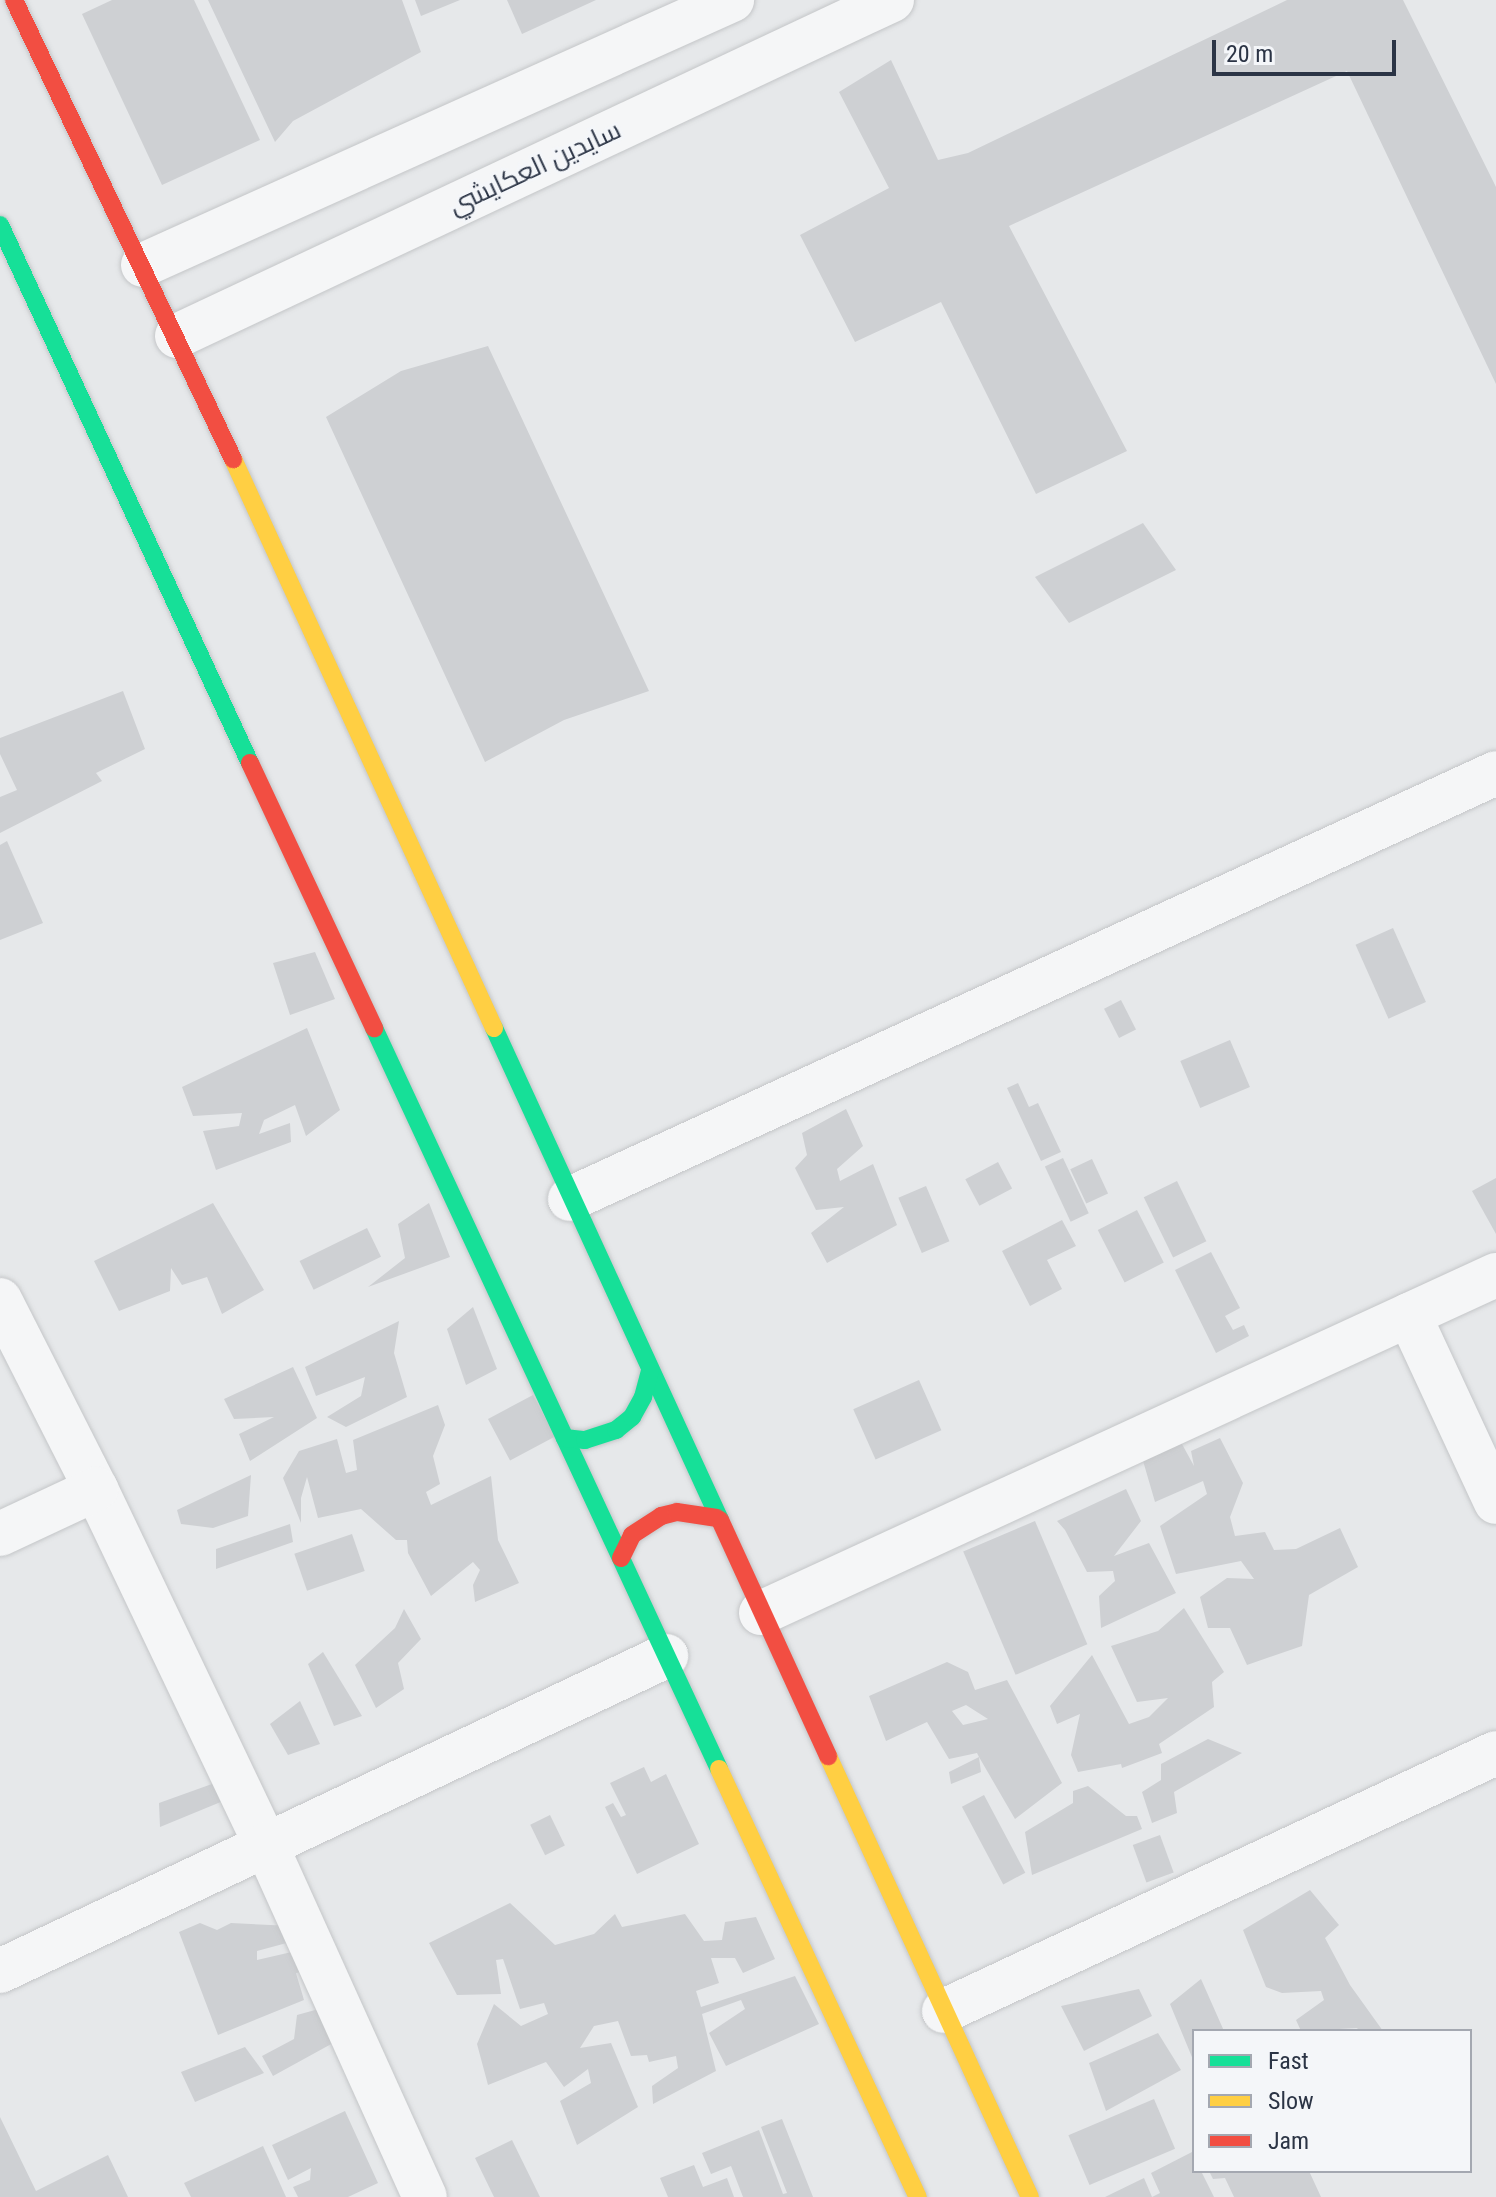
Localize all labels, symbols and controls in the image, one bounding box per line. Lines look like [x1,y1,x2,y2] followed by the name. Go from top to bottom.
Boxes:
[1216,24,1400,74] scale bar
[1226,40,1273,68] text: 20 m
[444,114,626,222] street label: سايدين العكايشي
[1192,2029,1472,2173] legend
[1268,2047,1309,2075] text: Fast
[1268,2087,1314,2115] text: Slow
[1268,2127,1309,2155] text: Jam

